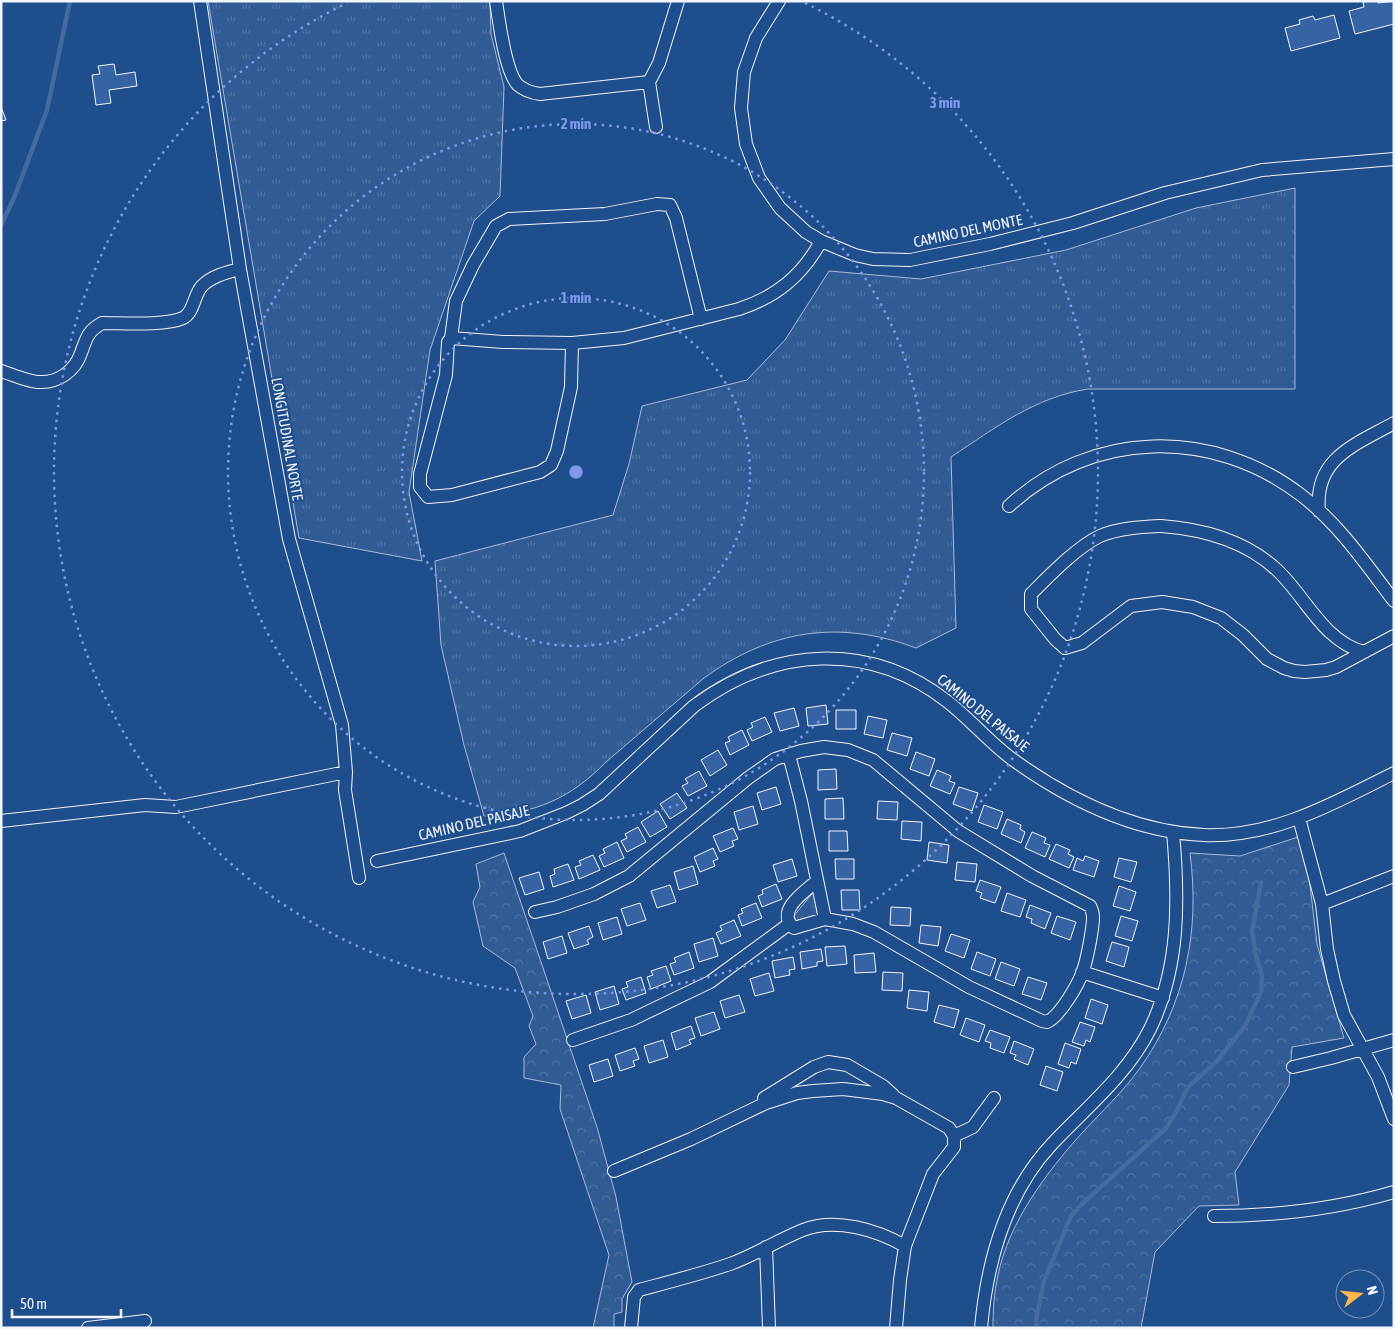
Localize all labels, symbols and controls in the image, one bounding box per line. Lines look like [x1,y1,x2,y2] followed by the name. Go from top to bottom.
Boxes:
[930,94,960,111] text: 3 min
[561,115,591,132] text: 2 min
[912,211,1025,250] street label: CAMINO DEL MONTE
[561,289,591,306] text: 1 min
[268,376,307,502] street label: LONGITUDINAL NORTE
[567,463,585,481] centre of rings
[934,670,1033,755] street label: CAMINO DEL PAISAJE
[417,801,531,844] street label: CAMINO DEL PAISAJE
[1335,1269,1385,1319] north arrow
[1364,1284,1381,1297] text: N
[12,1286,121,1318] scale bar
[20,1295,47,1312] text: 50 m

